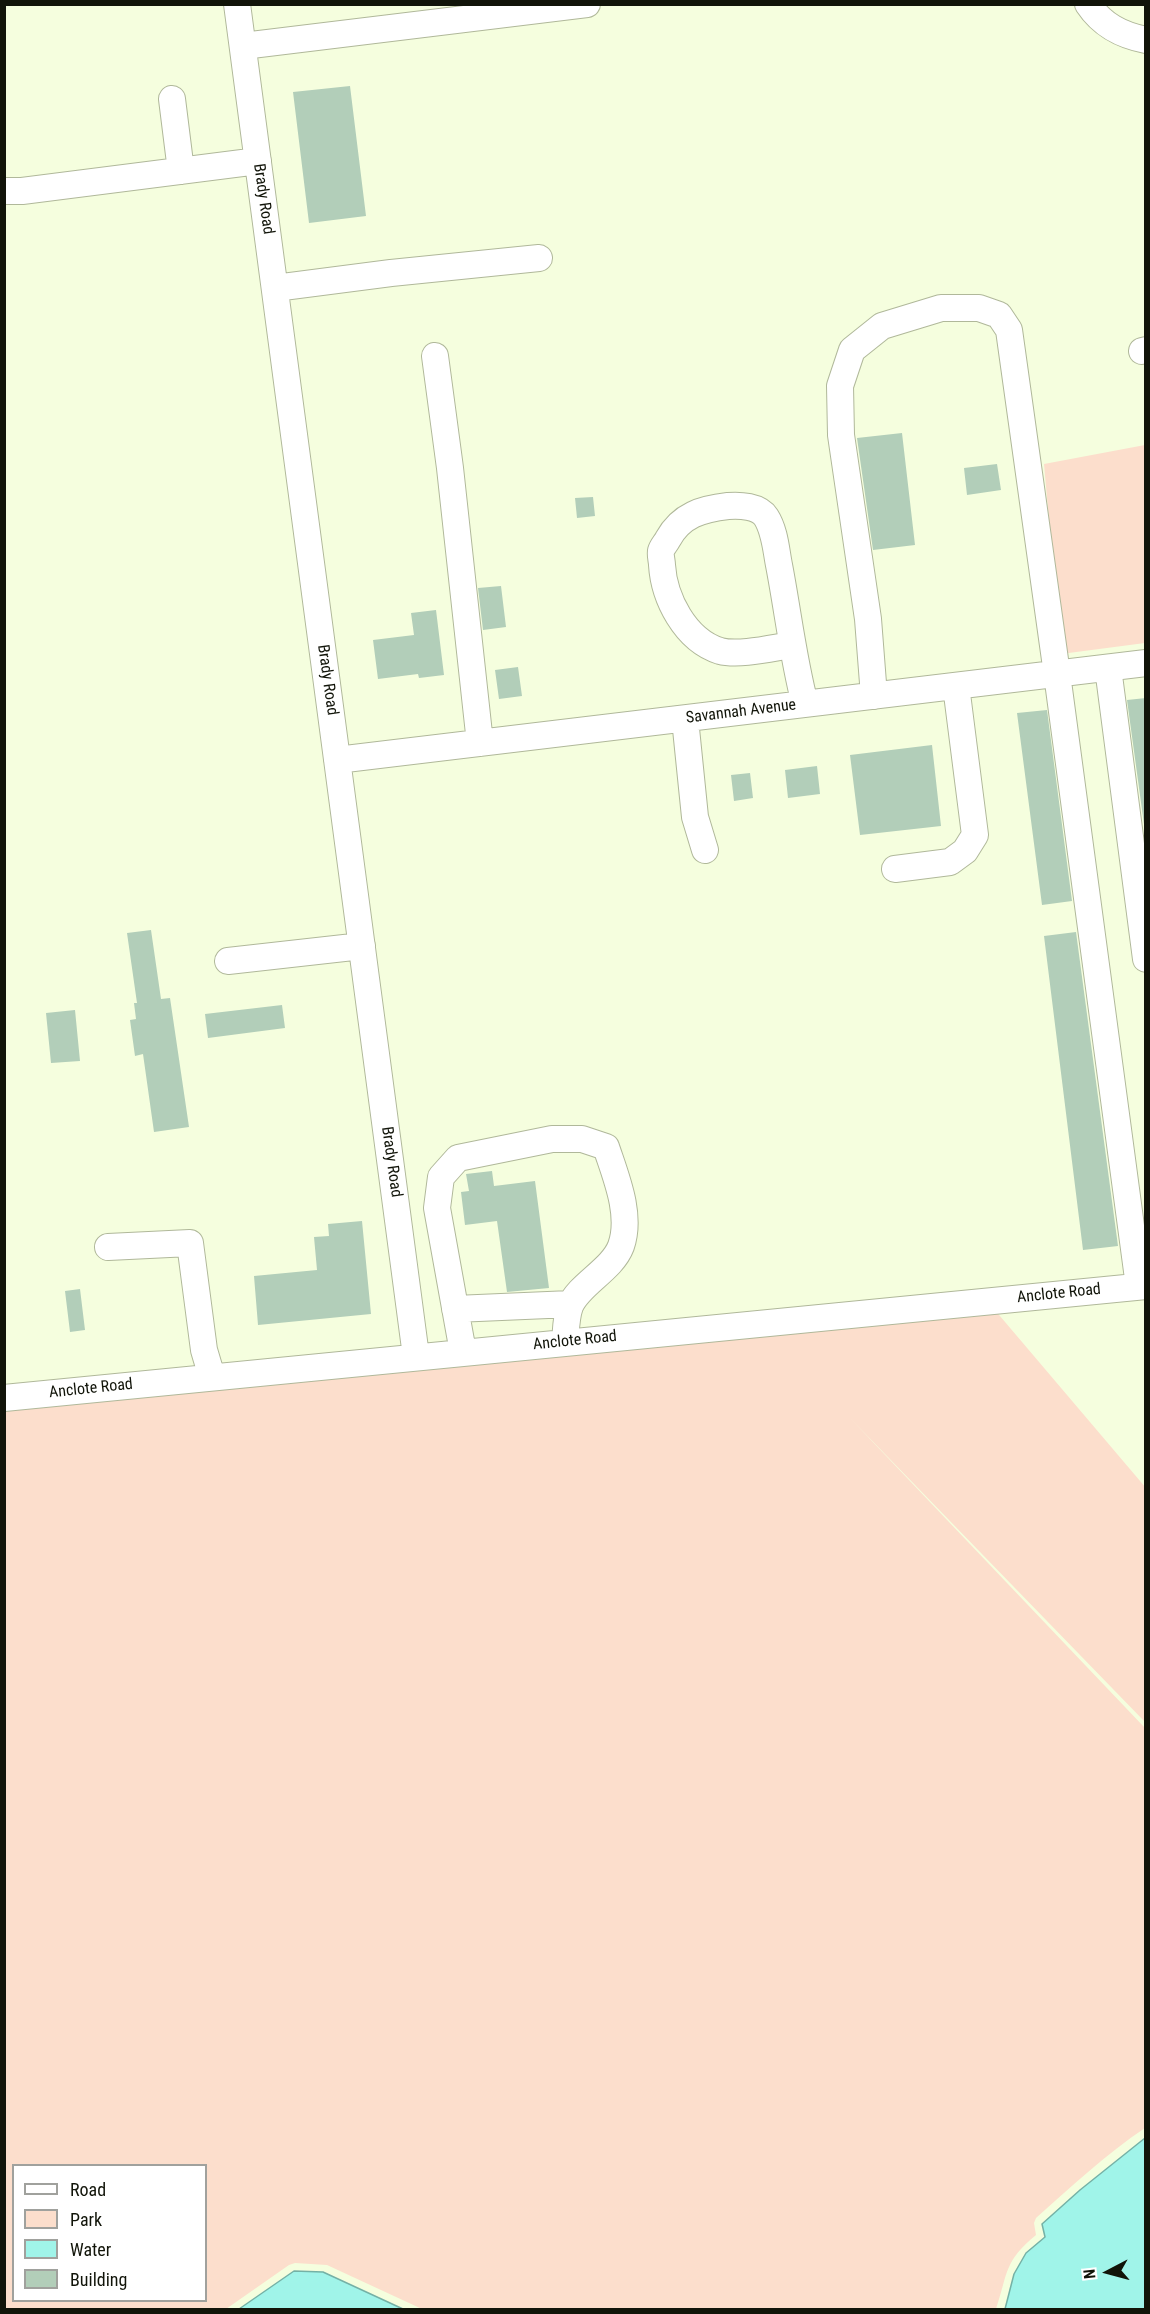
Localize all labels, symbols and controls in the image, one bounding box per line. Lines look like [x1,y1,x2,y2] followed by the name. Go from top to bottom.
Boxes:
[249,162,277,236] street label: Brady Road
[313,643,341,717] street label: Brady Road
[685,696,797,728] street label: Savannah Avenue
[377,1125,405,1199] street label: Brady Road
[1016,1280,1102,1308] street label: Anclote Road
[532,1327,618,1355] street label: Anclote Road
[48,1375,134,1403] street label: Anclote Road
[12,2164,207,2302] legend
[70,2179,106,2200] text: Road
[70,2209,102,2230] text: Park
[70,2239,111,2260] text: Water
[1078,2242,1138,2302] north arrow
[1080,2268,1100,2280] text: N
[70,2269,127,2290] text: Building

